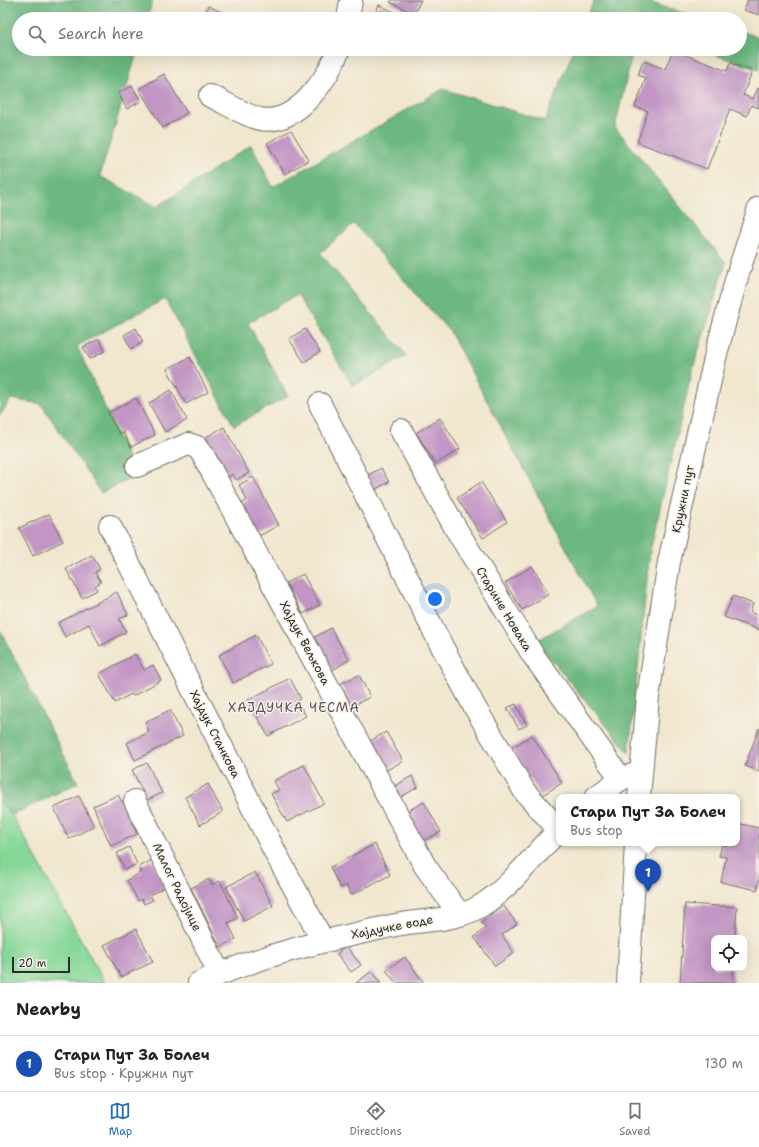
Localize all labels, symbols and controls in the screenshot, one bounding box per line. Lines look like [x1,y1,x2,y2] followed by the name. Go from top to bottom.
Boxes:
[12,12,747,56] search box
[26,23,48,45] icon: search
[58,24,144,44] text: Search here
[668,463,698,534] street label: Кружни пут
[472,564,536,655] street label: Старине Новака
[425,589,445,609] your location
[276,598,334,688] street label: Хајдук Вељкова
[186,687,244,781] street label: Хајдук Станкова
[228,699,360,716] district label: ХАЈДУЧКА ЧЕСМА
[556,794,740,846] popup
[570,802,726,822] text: Стари Пут За Болеч
[570,822,623,839] text: Bus stop
[149,840,205,934] street label: Малог Радојице
[635,859,661,892] pin: 1
[350,911,435,943] street label: Хајдучке воде
[711,935,747,971] map controls
[711,935,747,971] button: locate
[12,955,70,974] scale bar
[18,956,46,971] text: 20 m
[16,998,81,1020] text: Nearby
[54,1045,210,1065] text: Стари Пут За Болеч
[26,1055,32,1072] text: 1
[705,1055,743,1072] text: 130 m
[54,1065,193,1082] text: Bus stop · Кружни пут
[109,1100,132,1139] tab: Map
[349,1100,402,1139] tab: Directions
[619,1100,650,1139] tab: Saved

